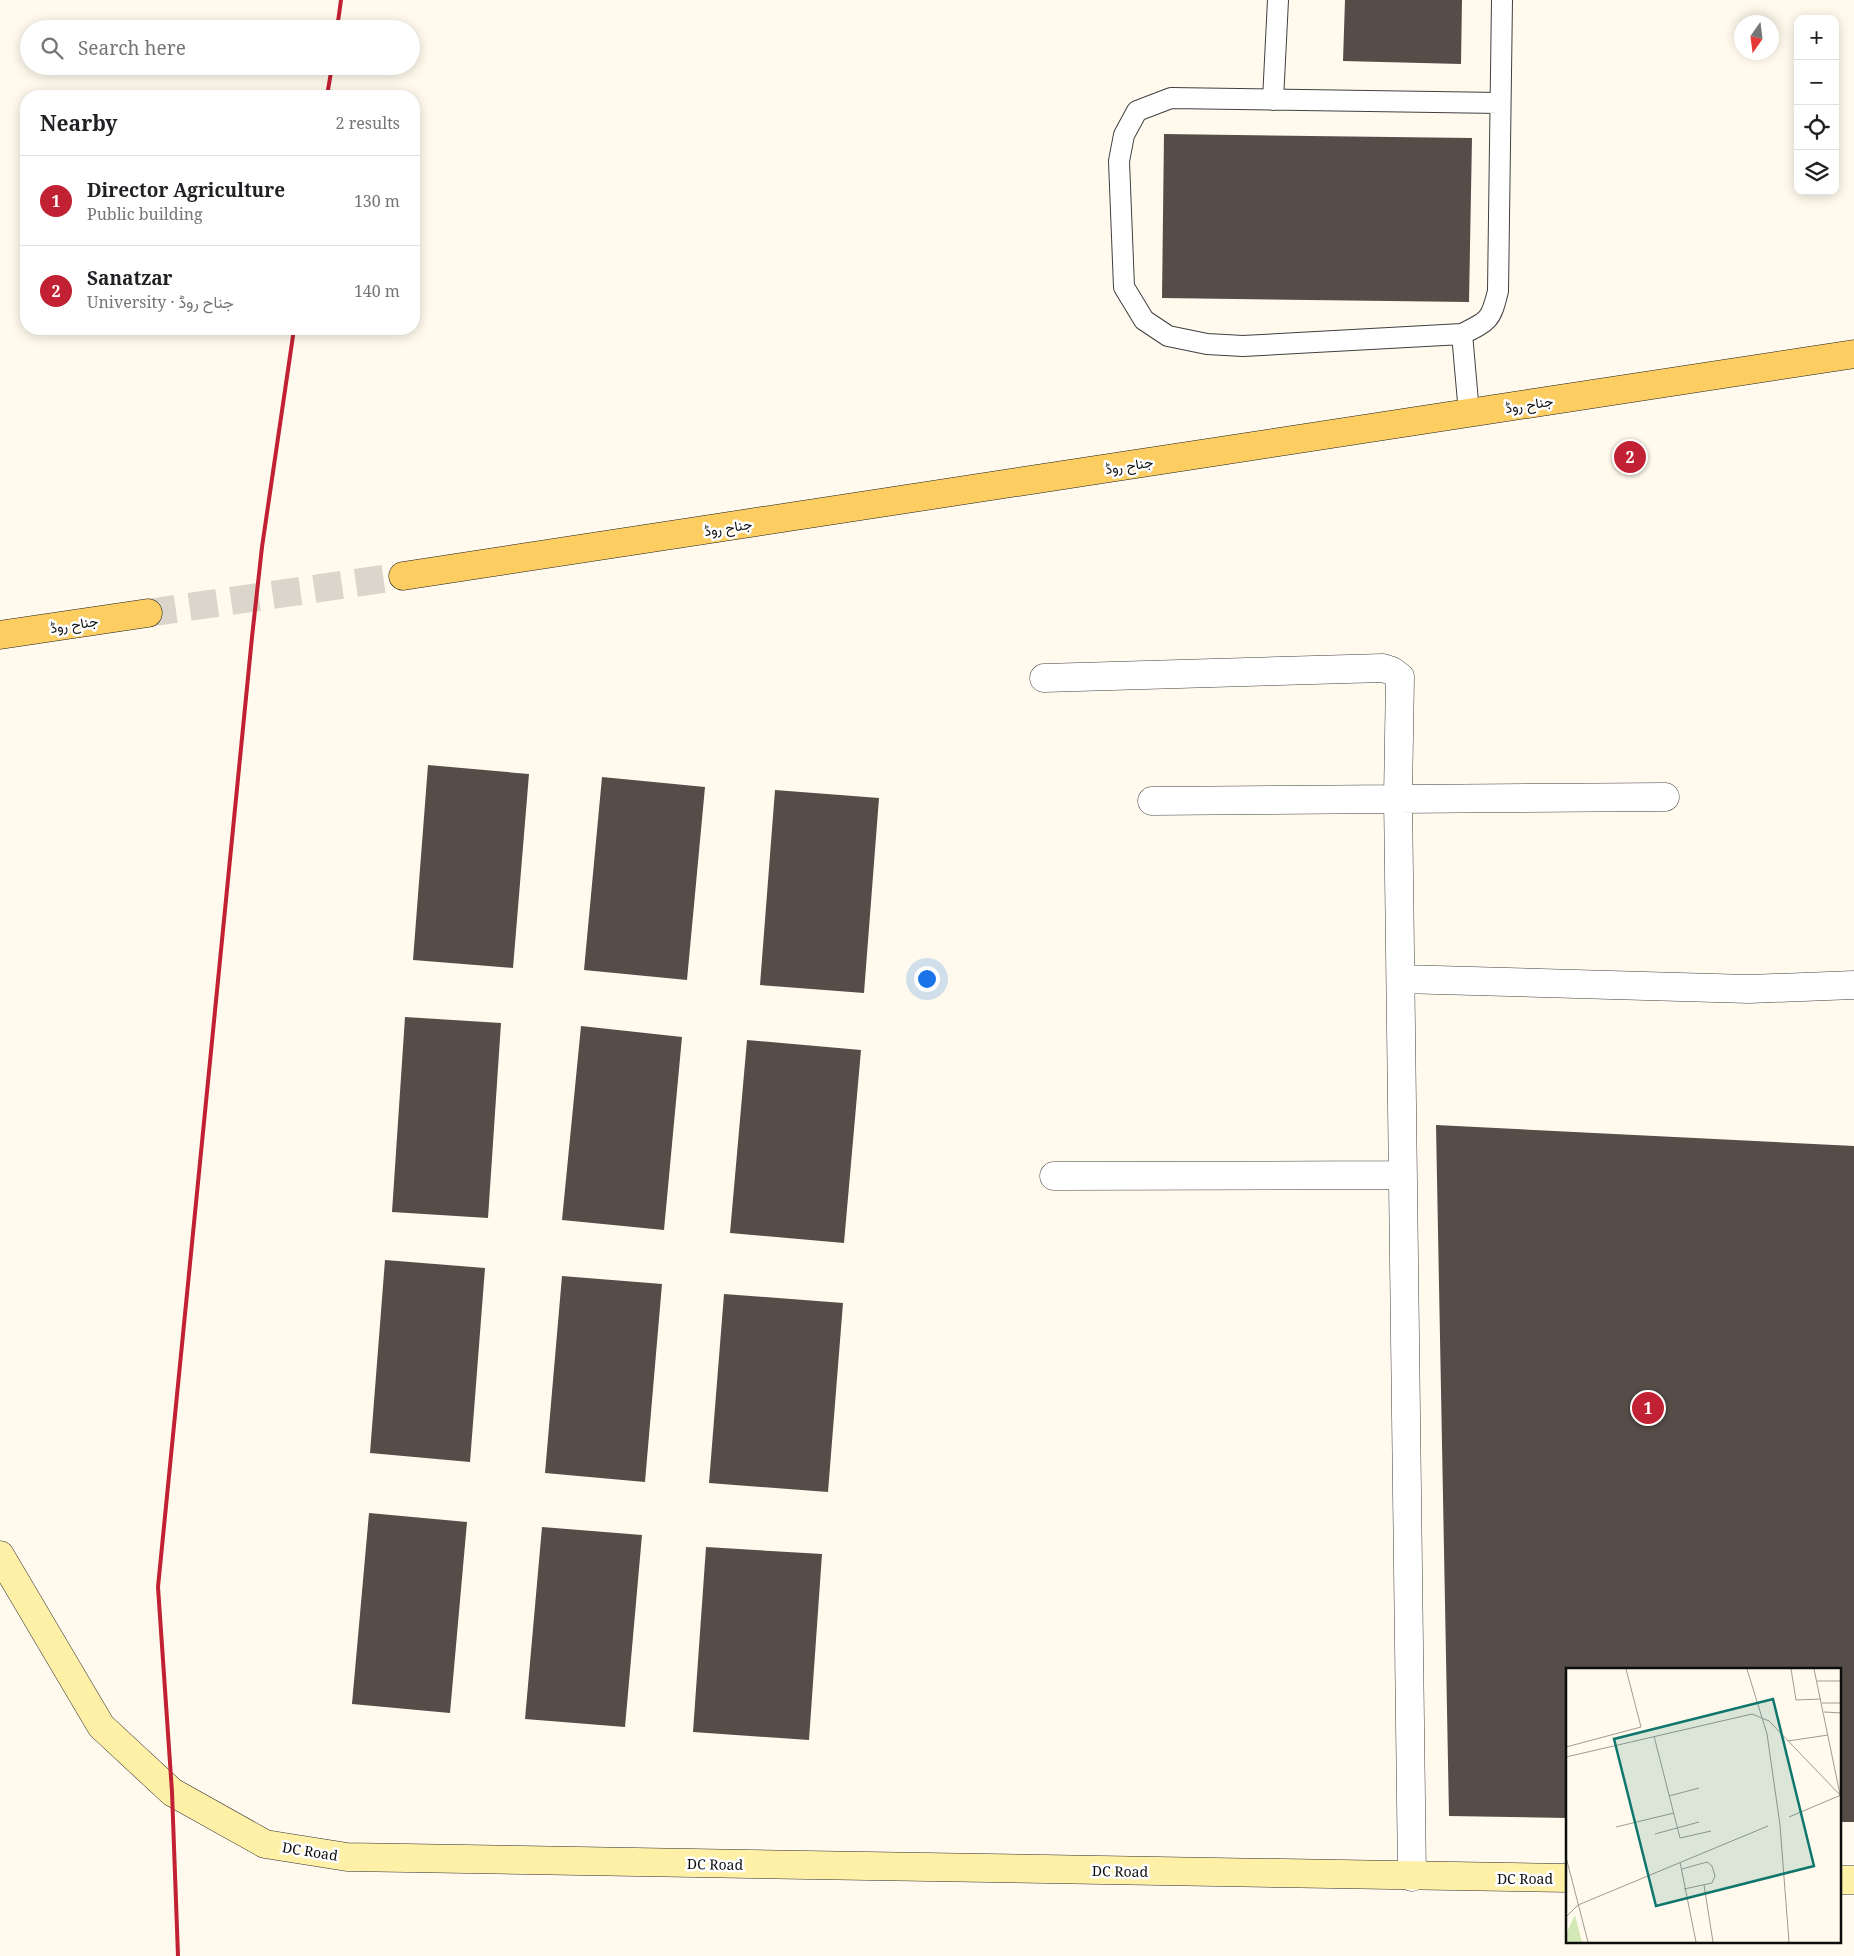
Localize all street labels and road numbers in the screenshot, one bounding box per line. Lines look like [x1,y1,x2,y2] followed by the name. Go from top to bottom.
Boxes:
[1504,391,1555,419] street label: جناح روڈ
[1104,452,1155,480] street label: جناح روڈ
[703,514,754,542] street label: جناح روڈ
[49,611,100,639] street label: جناح روڈ
[281,1837,340,1865] street label: DC Road
[687,1854,744,1874] street label: DC Road
[1092,1861,1149,1881] street label: DC Road
[1497,1869,1553,1888] street label: DC Road

